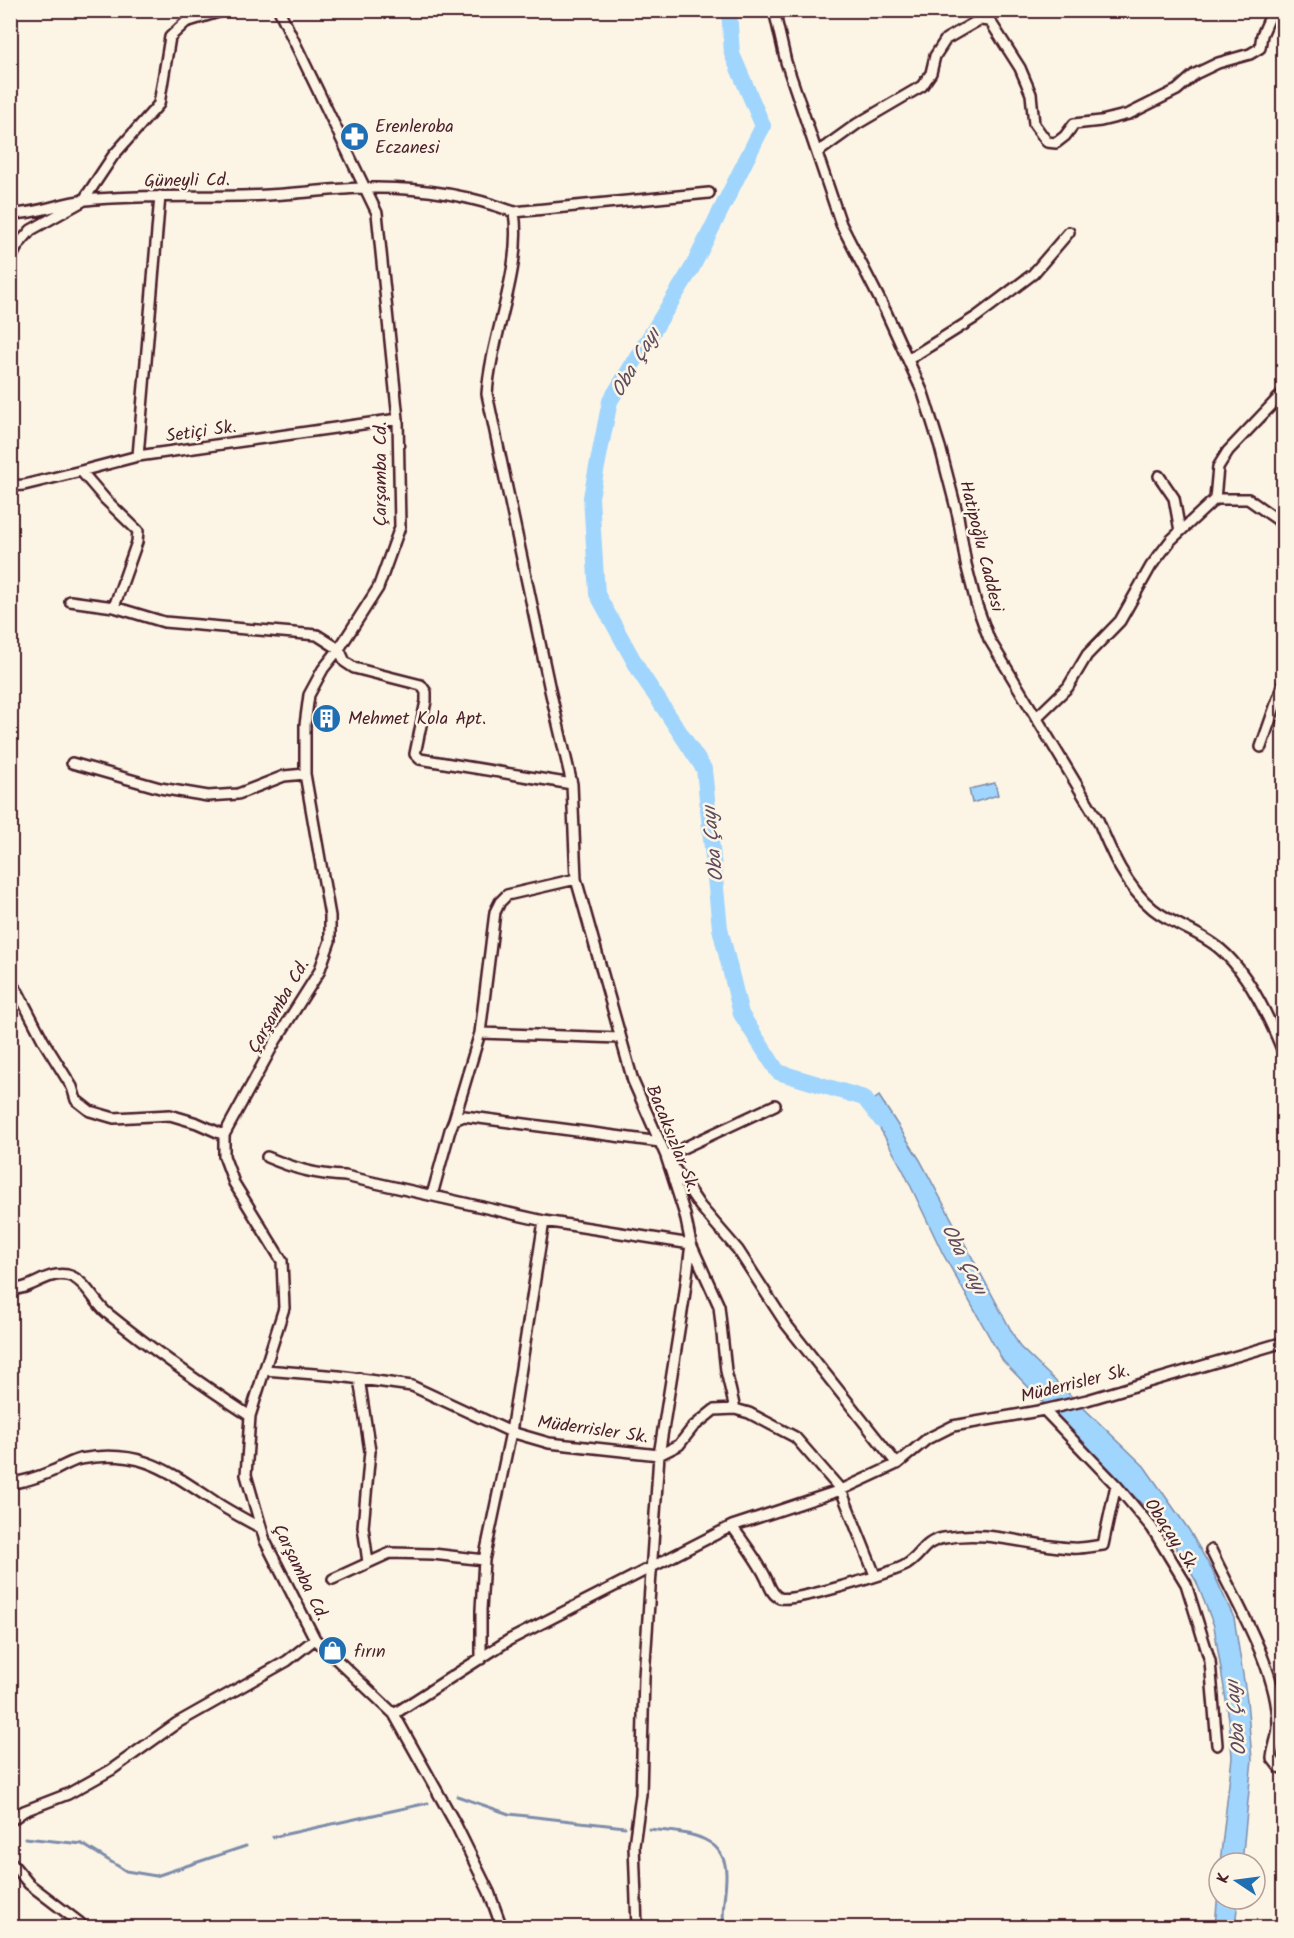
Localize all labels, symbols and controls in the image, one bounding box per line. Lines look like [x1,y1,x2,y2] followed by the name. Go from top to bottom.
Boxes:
[375,113,454,163] place label: Erenleroba Eczanesi
[338,120,370,152] pharmacy icon: Erenleroba Eczanesi
[144,166,230,197] street label: Güneyli Cd.
[603,321,671,404] water label: Oba Çayı
[164,413,238,452] street label: Setiçi Sk.
[367,422,396,526] street label: Çarşamba Cd.
[950,478,1011,616] street label: Hatipoğlu Caddesi
[311,702,343,734] building icon: Mehmet Kola Apt.
[348,705,486,734] place label: Mehmet Kola Apt.
[694,802,734,883] water label: Oba Çayı
[241,954,318,1059] street label: Çarşamba Cd.
[637,1081,706,1197] street label: Bacaksızlar Sk.
[932,1219,996,1303] water label: Oba Çayı
[1018,1357,1133,1412] street label: Müderrisler Sk.
[535,1408,650,1453] street label: Müderrisler Sk.
[1136,1493,1206,1579] street label: Obaçay Sk.
[264,1519,336,1626] street label: Çarşamba Cd.
[317,1635,349,1667] shop icon: fırın
[354,1638,386,1667] place label: fırın
[1217,1676,1257,1757] water label: Oba Çayı
[1207,1851,1267,1911] north arrow
[1211,1870,1237,1885] text: K

